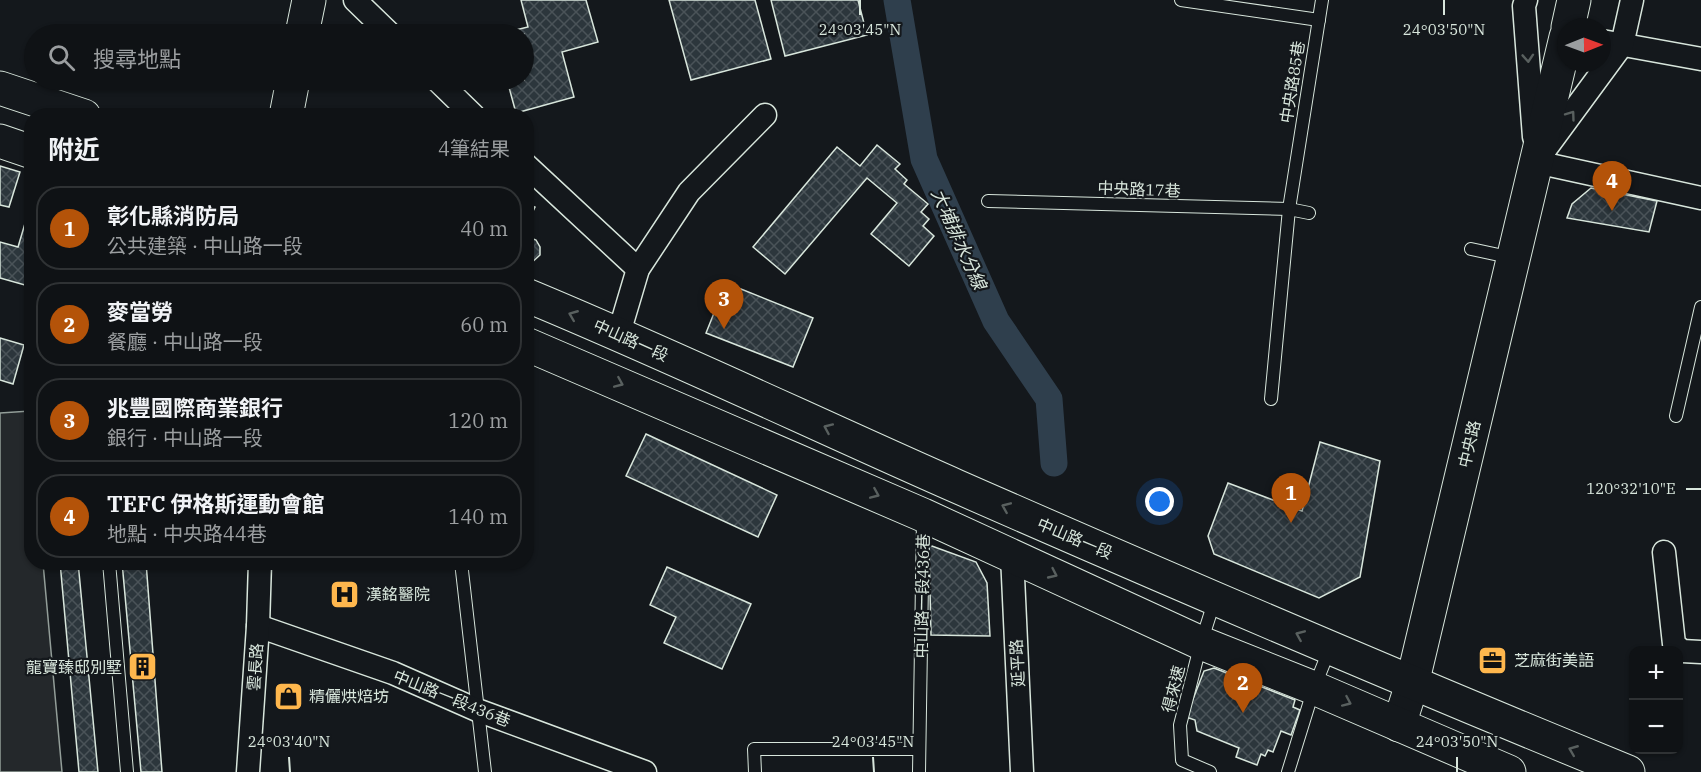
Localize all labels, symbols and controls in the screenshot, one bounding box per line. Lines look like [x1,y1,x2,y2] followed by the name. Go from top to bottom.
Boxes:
[1557,18,1611,72] north arrow
[819,20,901,39] text: 24°03'45"N
[1403,20,1485,39] text: 24°03'50"N
[24,24,534,90] search box
[1276,39,1308,125] street label: 中央路85巷
[45,41,78,74] icon: search
[93,44,181,73] text: 搜尋地點
[1522,54,1535,63] one-way arrow
[1564,110,1575,121] one-way arrow
[48,132,100,166] text: 附近
[438,135,510,162] text: 4筆結果
[1592,162,1632,211] pin: 4
[1097,178,1181,200] street label: 中央路17巷
[927,185,992,295] water label: 大埔排水分線
[107,201,239,230] text: 彰化縣消防局
[64,215,76,242] text: 1
[460,215,508,242] text: 40 m
[107,232,303,259] text: 公共建築 · 中山路一段
[704,280,744,329] pin: 3
[107,297,173,326] text: 麥當勞
[568,310,579,322] one-way arrow
[64,311,76,338] text: 2
[460,311,508,338] text: 60 m
[590,315,672,365] street label: 中山路一段
[107,328,263,355] text: 餐廳 · 中山路一段
[612,376,623,388] one-way arrow
[107,393,283,422] text: 兆豐國際商業銀行
[64,407,76,434] text: 3
[448,407,508,434] text: 120 m
[1454,418,1484,470] street label: 中央路
[823,423,834,435] one-way arrow
[107,424,263,451] text: 銀行 · 中山路一段
[1272,474,1310,523] pin: 1
[1586,479,1676,498] text: 120°32'10"E
[868,487,879,499] one-way arrow
[1145,487,1174,516] your location
[107,489,325,518] text: TEFC 伊格斯運動會館
[64,503,76,530] text: 4
[448,503,508,530] text: 140 m
[1001,503,1012,515] one-way arrow
[1034,513,1116,563] street label: 中山路一段
[107,520,267,547] text: 地點 · 中央路44巷
[911,533,933,659] street label: 中山路一段436巷
[1046,566,1057,578] one-way arrow
[329,578,361,610] hospital icon: 漢銘醫院
[366,584,430,604] place label: 漢銘醫院
[1296,630,1307,642] one-way arrow
[1006,639,1028,687] street label: 延平路
[243,642,267,692] street label: 雲長路
[1477,644,1509,676] office icon: 芝麻街美語
[1629,646,1683,754] map controls
[1629,646,1683,700] button: +
[1514,650,1594,670] place label: 芝麻街美語
[127,651,159,683] building icon: 龍寶臻邸別墅
[26,657,122,677] place label: 龍寶臻邸別墅
[1157,663,1189,715] street label: 得來速
[1224,664,1262,713] pin: 2
[390,665,514,731] street label: 中山路一段436巷
[272,680,304,712] shop icon: 精儷烘焙坊
[309,686,389,706] place label: 精儷烘焙坊
[1341,695,1352,707] one-way arrow
[1629,700,1683,754] button: −
[248,732,330,751] text: 24°03'40"N
[832,732,914,751] text: 24°03'45"N
[1416,732,1498,751] text: 24°03'50"N
[1569,745,1580,757] one-way arrow

